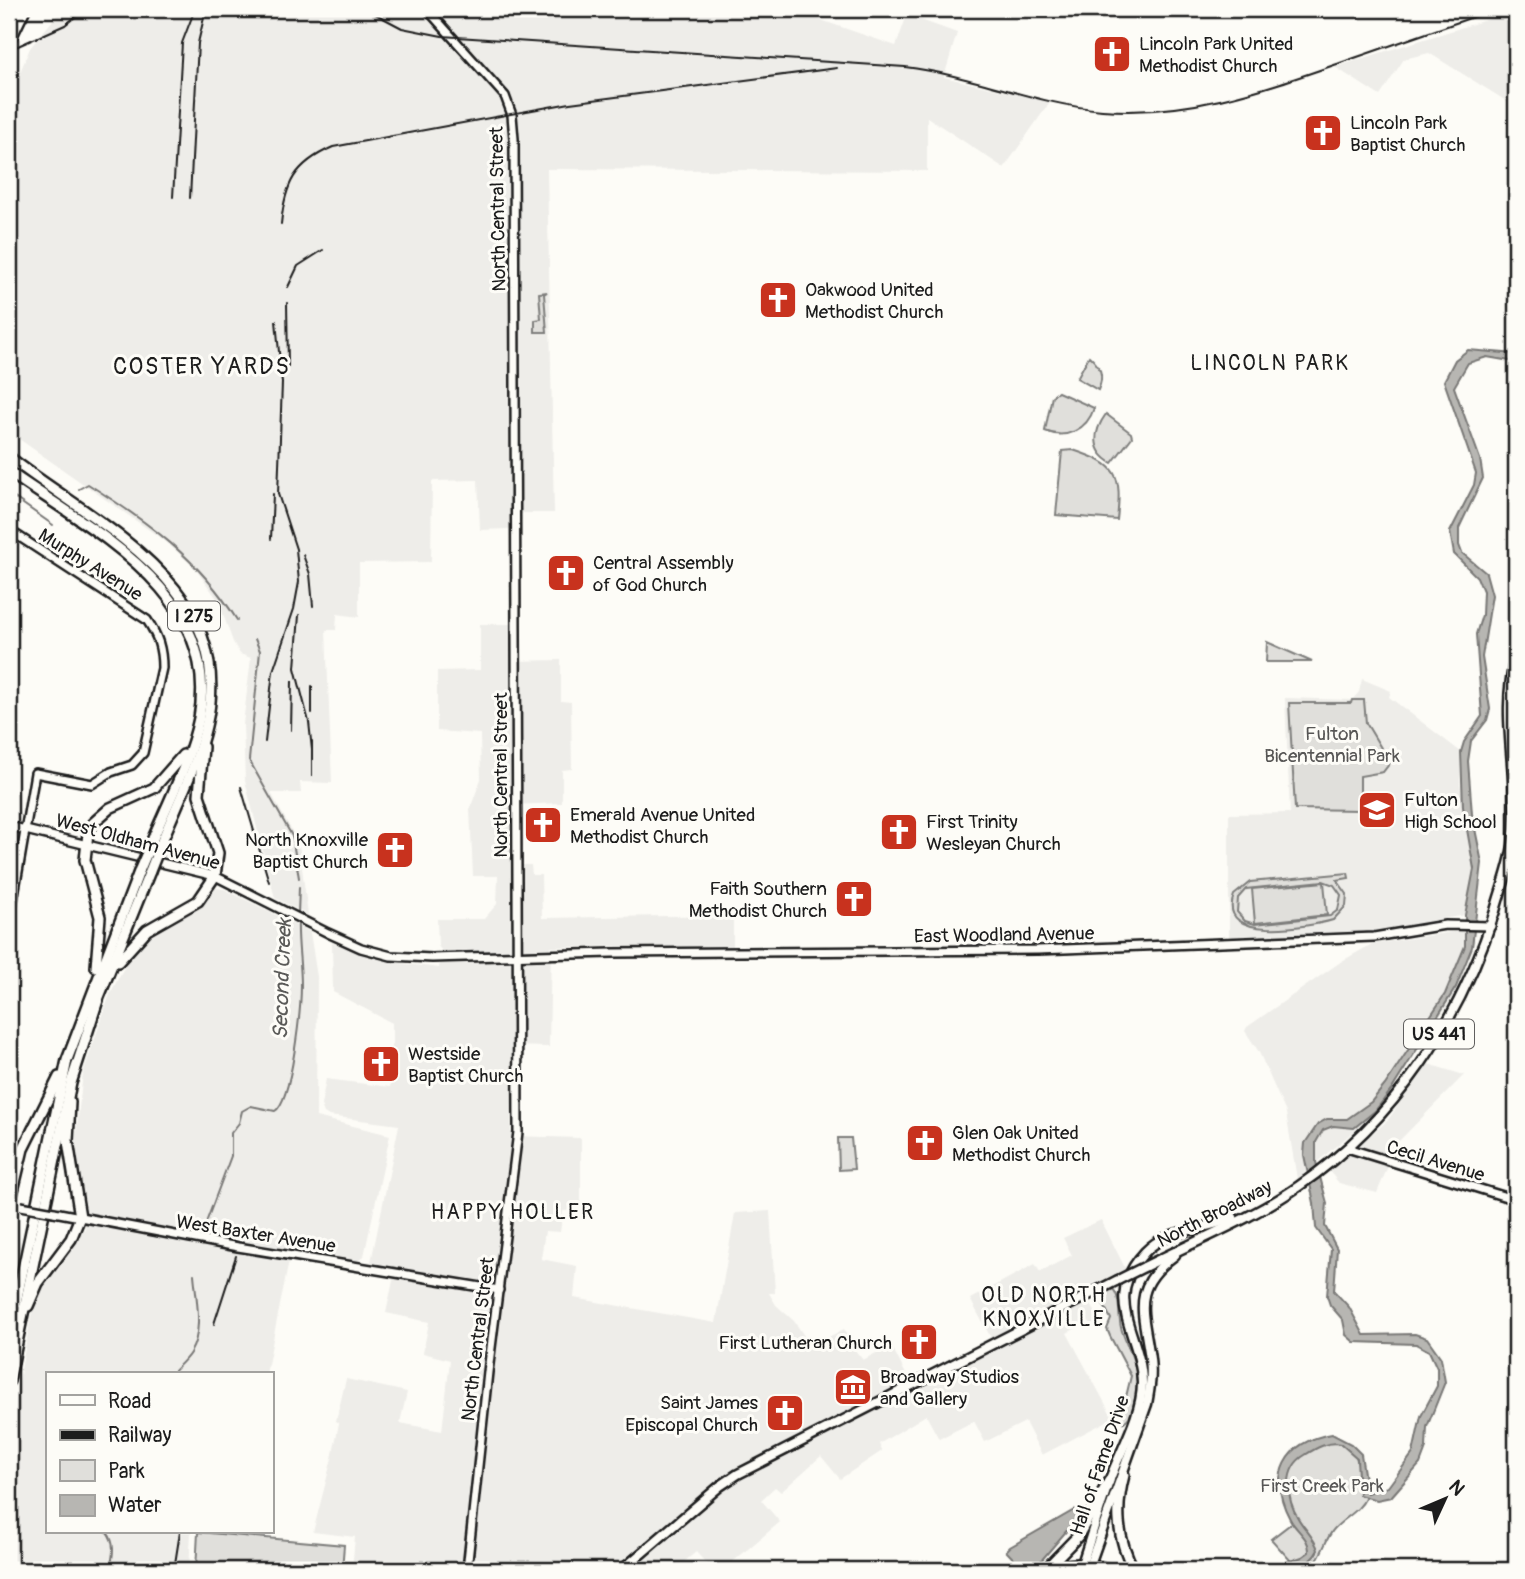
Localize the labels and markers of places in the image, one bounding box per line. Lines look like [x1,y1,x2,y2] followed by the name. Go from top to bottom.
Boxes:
[1139,32,1293,78] place label: Lincoln Park United Methodist Church
[1091,33,1133,75] church icon: Lincoln Park United Methodist Church
[1350,111,1465,157] place label: Lincoln Park Baptist Church
[1302,112,1344,154] church icon: Lincoln Park Baptist Church
[805,278,943,324] place label: Oakwood United Methodist Church
[757,279,799,321] church icon: Oakwood United Methodist Church
[593,551,734,597] place label: Central Assembly of God Church
[545,552,587,594] church icon: Central Assembly of God Church
[1404,788,1497,834] place label: Fulton High School
[1356,789,1398,831] school or university icon: Fulton High School
[570,803,755,849] place label: Emerald Avenue United Methodist Church
[522,804,564,846] church icon: Emerald Avenue United Methodist Church
[926,810,1061,856] place label: First Trinity Wesleyan Church
[878,811,920,853] church icon: First Trinity Wesleyan Church
[245,828,369,874] place label: North Knoxville Baptist Church
[374,829,416,871] church icon: North Knoxville Baptist Church
[689,877,827,923] place label: Faith Southern Methodist Church
[833,878,875,920] church icon: Faith Southern Methodist Church
[408,1042,523,1088] place label: Westside Baptist Church
[360,1043,402,1085] church icon: Westside Baptist Church
[952,1121,1090,1167] place label: Glen Oak United Methodist Church
[904,1122,946,1164] church icon: Glen Oak United Methodist Church
[898,1321,940,1363] church icon: First Lutheran Church
[718,1331,892,1355] place label: First Lutheran Church
[880,1365,1020,1411] place label: Broadway Studios and Gallery
[832,1366,874,1408] museum icon: Broadway Studios and Gallery
[625,1391,758,1437] place label: Saint James Episcopal Church
[764,1392,806,1434] church icon: Saint James Episcopal Church

